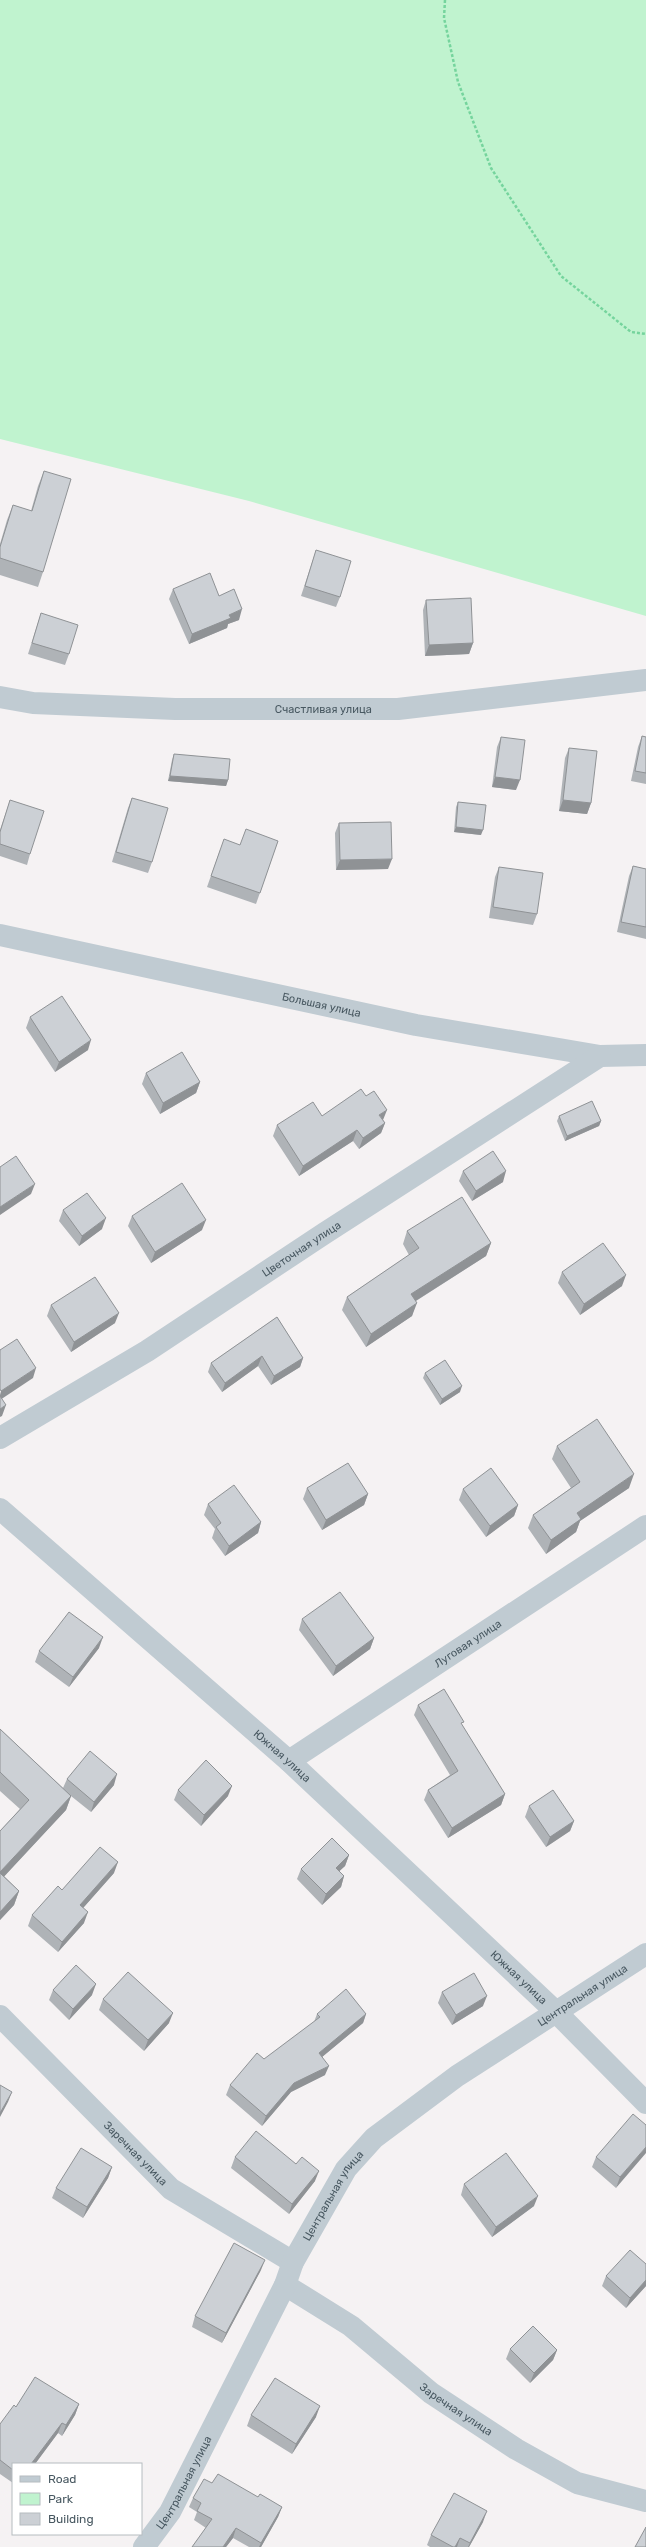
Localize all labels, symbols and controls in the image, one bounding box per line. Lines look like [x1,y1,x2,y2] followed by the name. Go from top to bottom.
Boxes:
[275,703,372,716] street label: Счастливая улица
[281,990,362,1020] street label: Большая улица
[260,1219,343,1280] street label: Цветочная улица
[432,1617,504,1670] street label: Луговая улица
[251,1727,313,1785] street label: Южная улица
[488,1948,549,2007] street label: Южная улица
[535,1962,630,2029] street label: Центральная улица
[101,2119,170,2188] street label: Заречная улица
[300,2148,366,2243] street label: Центральная улица
[417,2380,495,2439] street label: Заречная улица
[153,2434,214,2532] street label: Центральная улица
[12,2463,142,2535] legend
[48,2472,76,2486] text: Road
[48,2492,74,2506] text: Park
[48,2512,94,2526] text: Building

